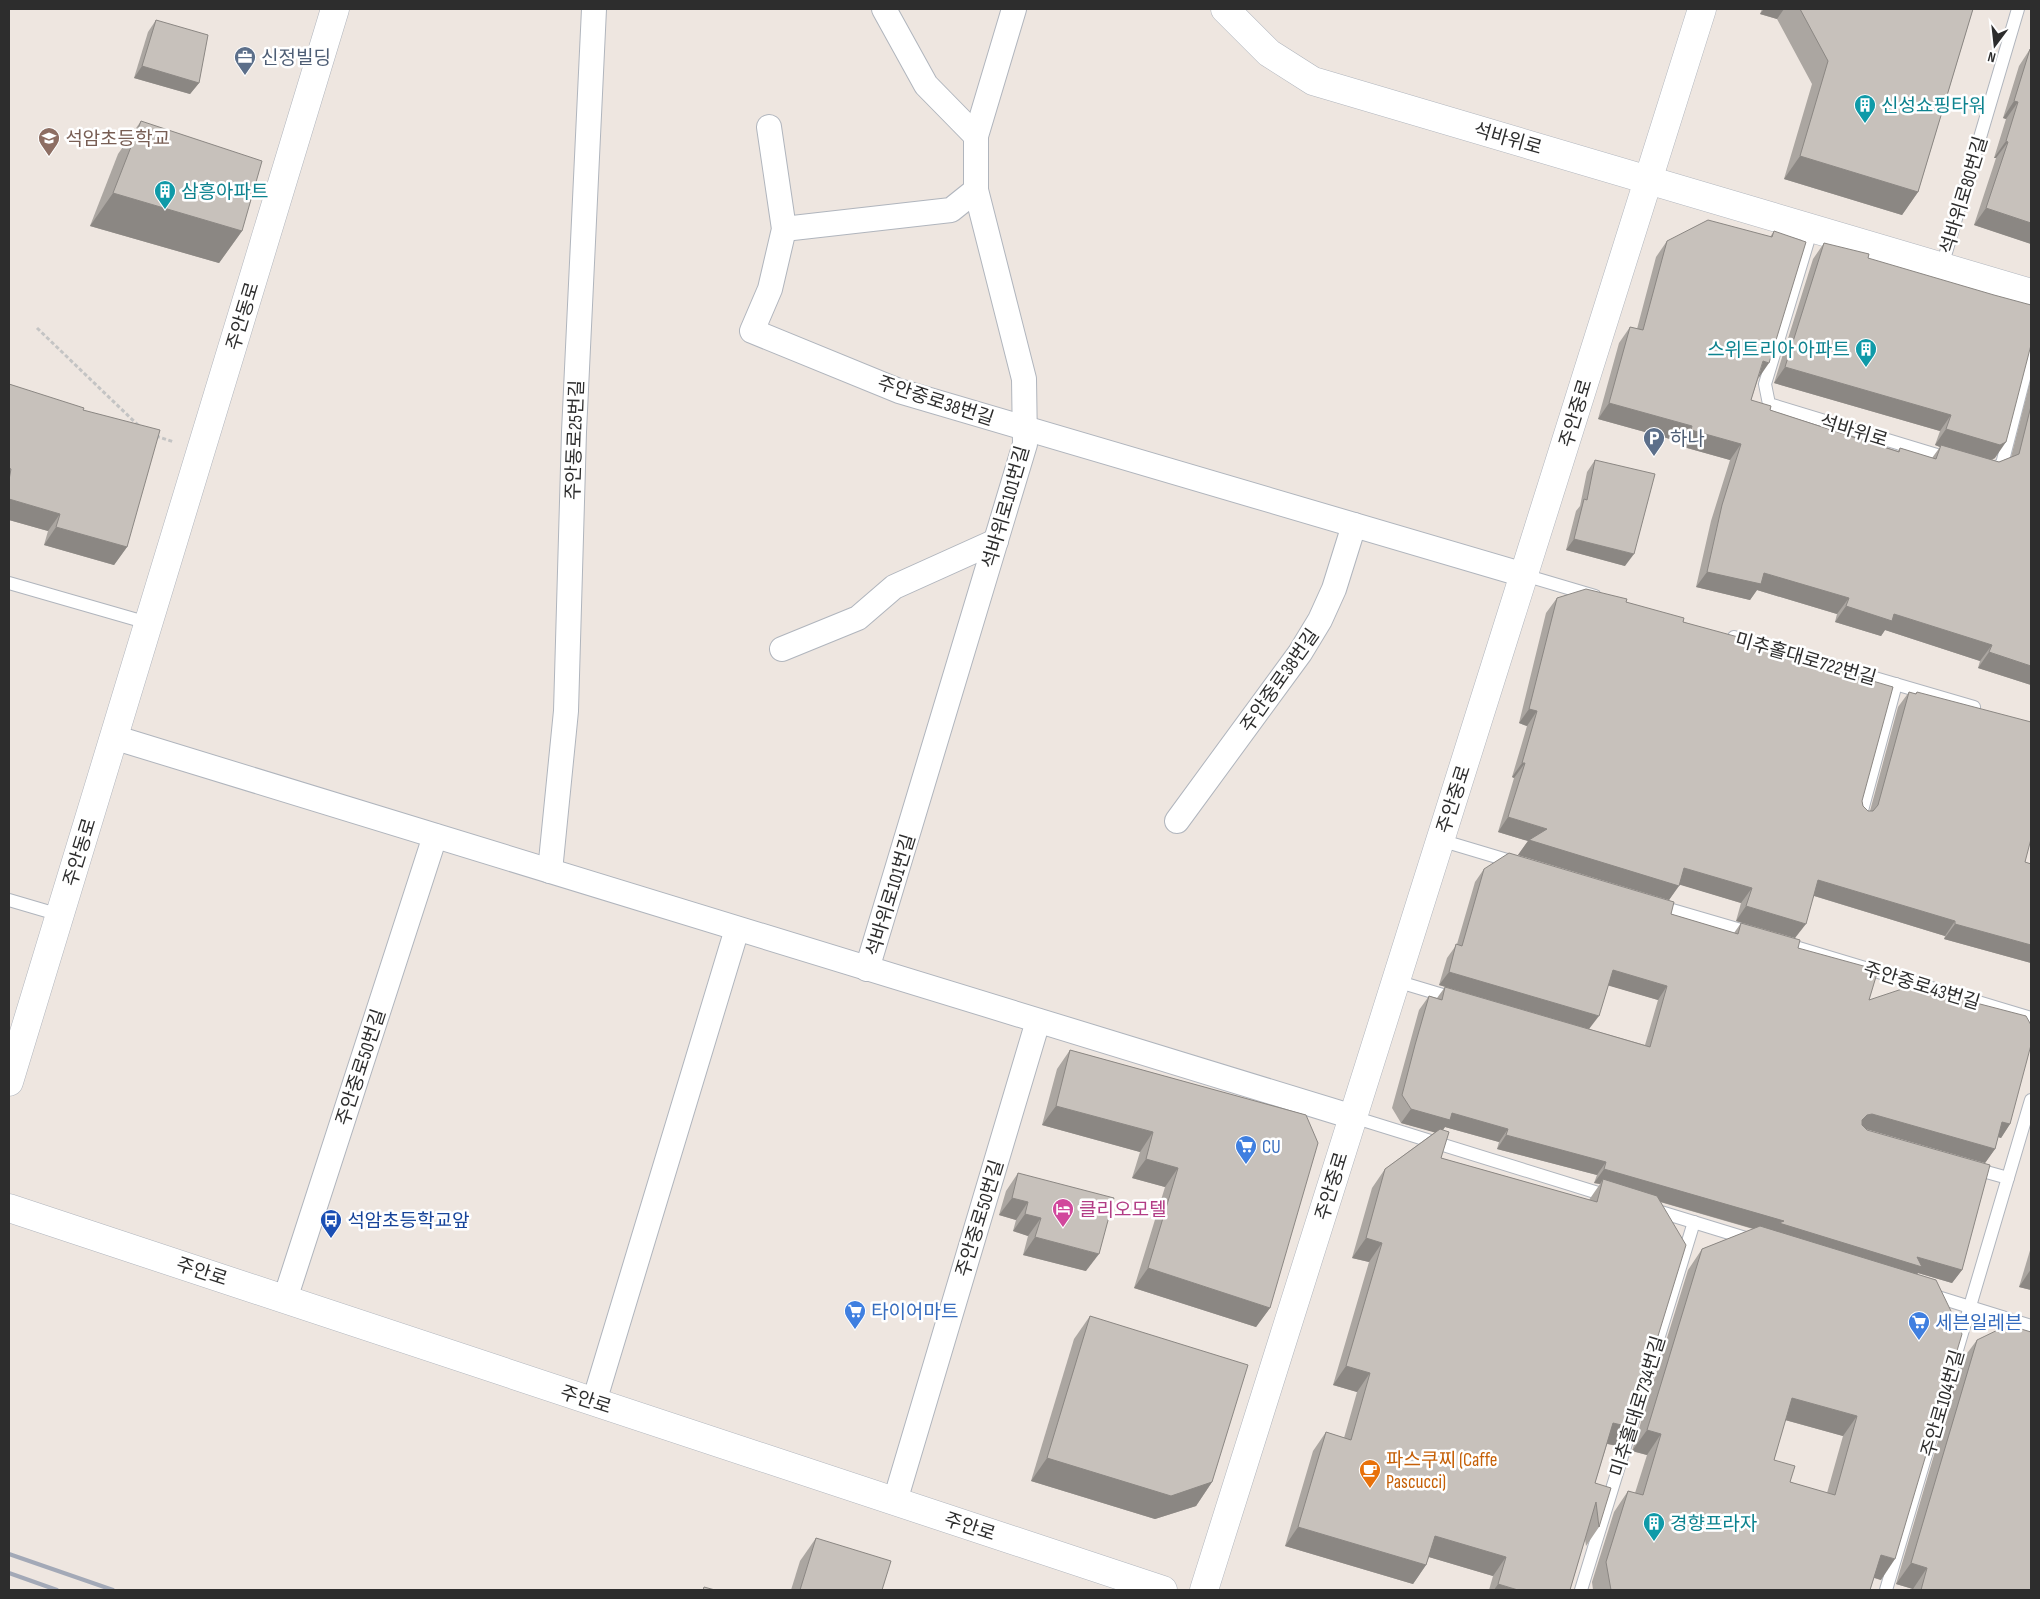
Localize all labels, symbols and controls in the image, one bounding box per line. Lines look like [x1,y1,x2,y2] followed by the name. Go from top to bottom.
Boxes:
[1970,20,2020,70] north arrow
[233,45,257,76] office icon: 신정빌딩
[261,47,331,70] place label: 신정빌딩
[1986,48,1998,66] text: N
[1853,93,1877,124] building icon: 신성쇼핑타워
[1881,95,1986,118] place label: 신성쇼핑타워
[1471,119,1544,160] street label: 석바위로
[37,126,61,157] school or university icon: 석암초등학교
[65,128,170,151] place label: 석암초등학교
[1936,134,1993,257] street label: 석바위로80번길
[153,179,177,210] building icon: 삼흥아파트
[181,181,268,204] place label: 삼흥아파트
[222,280,265,353] street label: 주안동로
[1854,337,1878,368] building icon: 스위트리아 아파트
[1707,339,1850,362] place label: 스위트리아 아파트
[874,372,997,431] street label: 주안중로38번길
[1555,377,1598,450] street label: 주안중로
[562,380,589,501] street label: 주안동로25번길
[1817,410,1890,453] street label: 석바위로
[1642,426,1666,457] parking icon: 하나
[1670,428,1705,451] place label: 하나
[978,443,1035,571] street label: 석바위로101번길
[1236,625,1324,737] street label: 주안중로38번길
[1732,628,1879,691] street label: 미추홀대로722번길
[1433,763,1476,836] street label: 주안중로
[59,816,102,889] street label: 주안동로
[862,832,921,959] street label: 석바위로101번길
[1860,958,1983,1015] street label: 주안중로43번길
[332,1006,391,1129] street label: 주안중로50번길
[1234,1134,1258,1165] supermarket icon: CU
[1262,1136,1281,1159] place label: CU
[1311,1150,1354,1223] street label: 주안중로
[952,1157,1009,1280] street label: 주안중로50번길
[1051,1197,1075,1228] hotel icon: 클리오모텔
[1079,1199,1166,1222] place label: 클리오모텔
[319,1208,343,1239] bus stop icon: 석암초등학교앞
[347,1210,470,1233] place label: 석암초등학교앞
[173,1253,230,1291] street label: 주안로
[843,1299,867,1330] supermarket icon: 타이어마트
[871,1301,958,1324] place label: 타이어마트
[1907,1310,1931,1341] supermarket icon: 세븐일레븐
[1935,1312,2022,1335] place label: 세븐일레븐
[1606,1333,1671,1480] street label: 미추홀대로734번길
[1917,1347,1970,1460] street label: 주안로104번길
[557,1381,614,1419] street label: 주안로
[1386,1449,1497,1494] place label: 파스쿠찌 (Caffe Pascucci)
[1358,1458,1382,1489] cafe icon: 파스쿠찌 (Caffe Pascucci)
[941,1508,998,1546] street label: 주안로
[1642,1511,1666,1542] building icon: 경향프라자
[1670,1513,1757,1536] place label: 경향프라자

